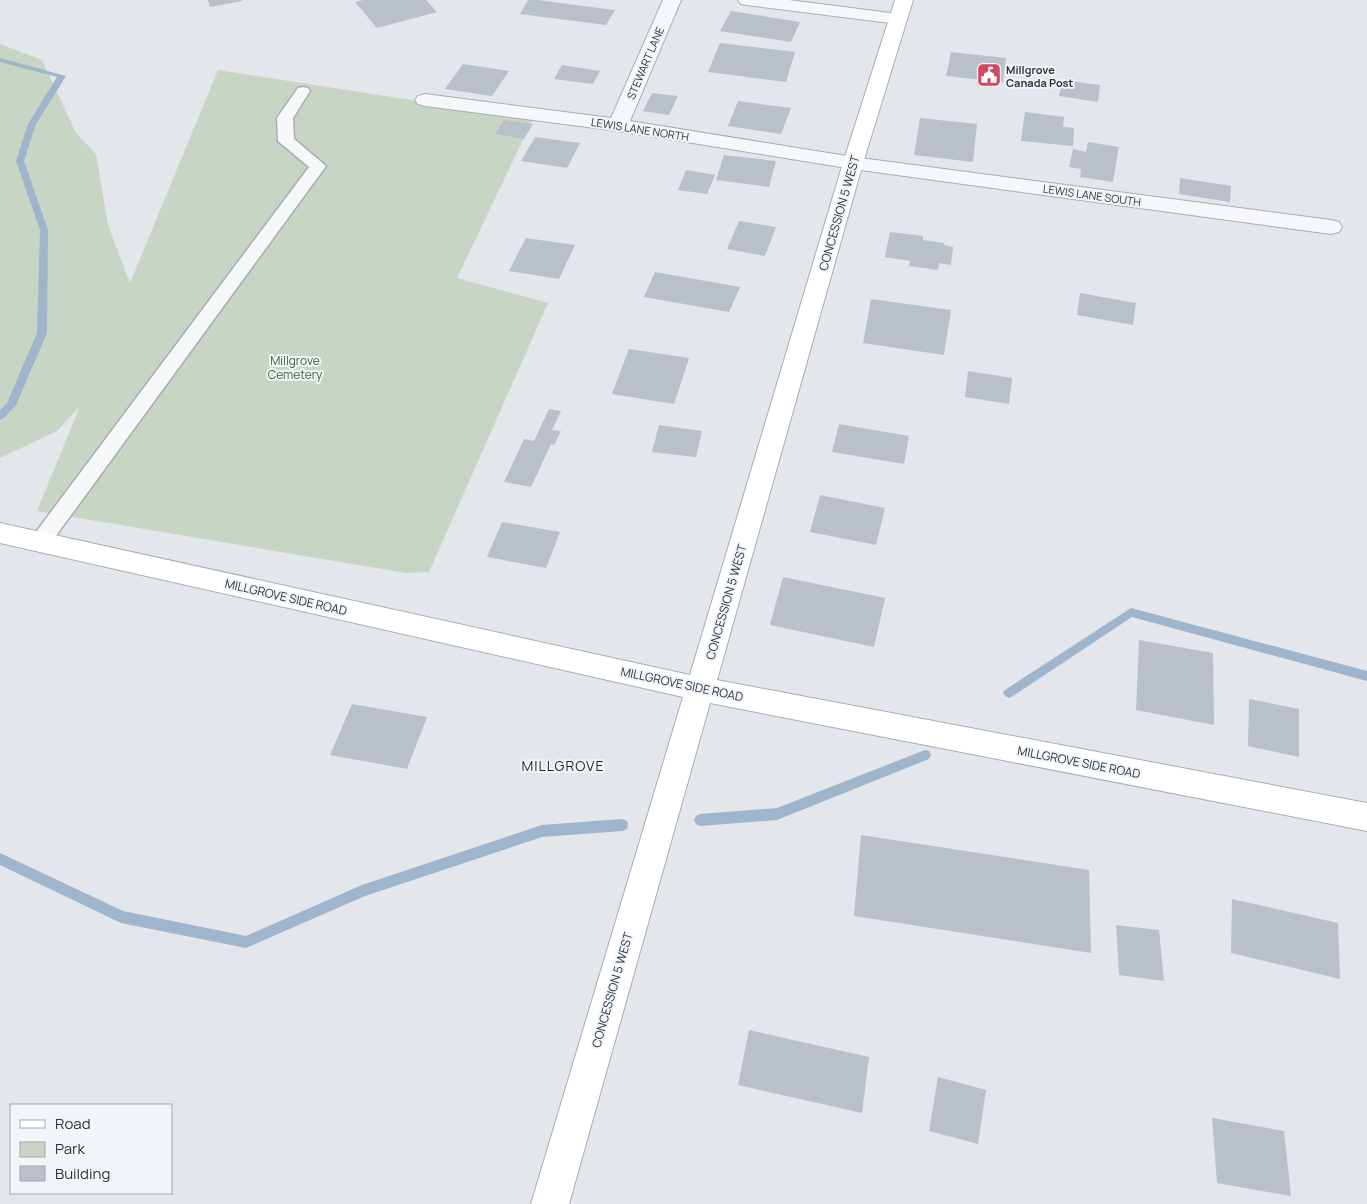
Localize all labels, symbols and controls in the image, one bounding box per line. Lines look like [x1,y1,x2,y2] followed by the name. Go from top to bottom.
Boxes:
[623,24,667,102] street label: STEWART LANE
[976,62,1002,88] public building icon: Millgrove Canada Post
[1006,62,1074,90] place label: Millgrove Canada Post
[590,114,690,144] street label: LEWIS LANE NORTH
[814,153,864,273] street label: CONCESSION 5 WEST
[1042,181,1142,209] street label: LEWIS LANE SOUTH
[268,352,323,383] park label: Millgrove Cemetery
[701,542,751,662] street label: CONCESSION 5 WEST
[223,575,349,619] street label: MILLGROVE SIDE ROAD
[619,663,745,705] street label: MILLGROVE SIDE ROAD
[1016,742,1142,782] street label: MILLGROVE SIDE ROAD
[522,756,604,775] district label: MILLGROVE
[587,930,637,1050] street label: CONCESSION 5 WEST
[10,1104,172,1194] legend
[55,1113,91,1134] text: Road
[55,1138,85,1159] text: Park
[55,1163,110,1184] text: Building

